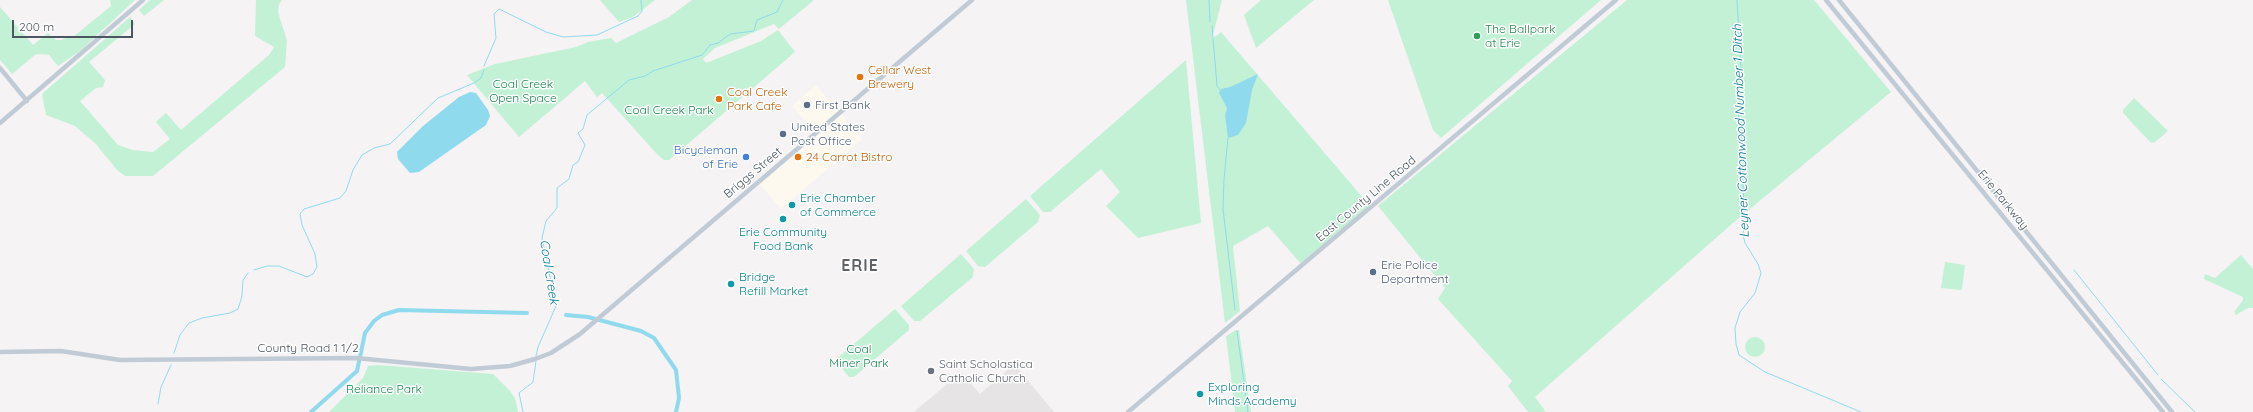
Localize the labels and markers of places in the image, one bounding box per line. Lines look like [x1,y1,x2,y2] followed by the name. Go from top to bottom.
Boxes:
[1485,22,1555,50] place label: The Ballpark at Erie
[1472,31,1482,41] marker: The Ballpark at Erie
[868,63,931,91] place label: Cellar West Brewery
[855,72,865,82] marker: Cellar West Brewery
[727,85,788,113] place label: Coal Creek Park Cafe
[714,94,724,104] marker: Coal Creek Park Cafe
[815,98,870,112] place label: First Bank
[802,100,812,110] marker: First Bank
[791,120,865,148] place label: United States Post Office
[778,129,788,139] marker: United States Post Office
[674,143,738,171] place label: Bicycleman of Erie
[806,150,892,164] place label: 24 Carrot Bistro
[741,152,751,162] marker: Bicycleman of Erie
[793,152,803,162] marker: 24 Carrot Bistro
[800,191,876,219] place label: Erie Chamber of Commerce
[787,200,797,210] marker: Erie Chamber of Commerce
[778,214,788,224] marker: Erie Community Food Bank
[739,225,827,253] place label: Erie Community Food Bank
[1381,258,1448,286] place label: Erie Police Department
[1368,267,1378,277] marker: Erie Police Department
[739,270,808,298] place label: Bridge Refill Market
[726,279,736,289] marker: Bridge Refill Market
[939,357,1033,385] place label: Saint Scholastica Catholic Church
[926,366,936,376] marker: Saint Scholastica Catholic Church
[1208,380,1297,408] place label: Exploring Minds Academy
[1195,389,1205,399] marker: Exploring Minds Academy

